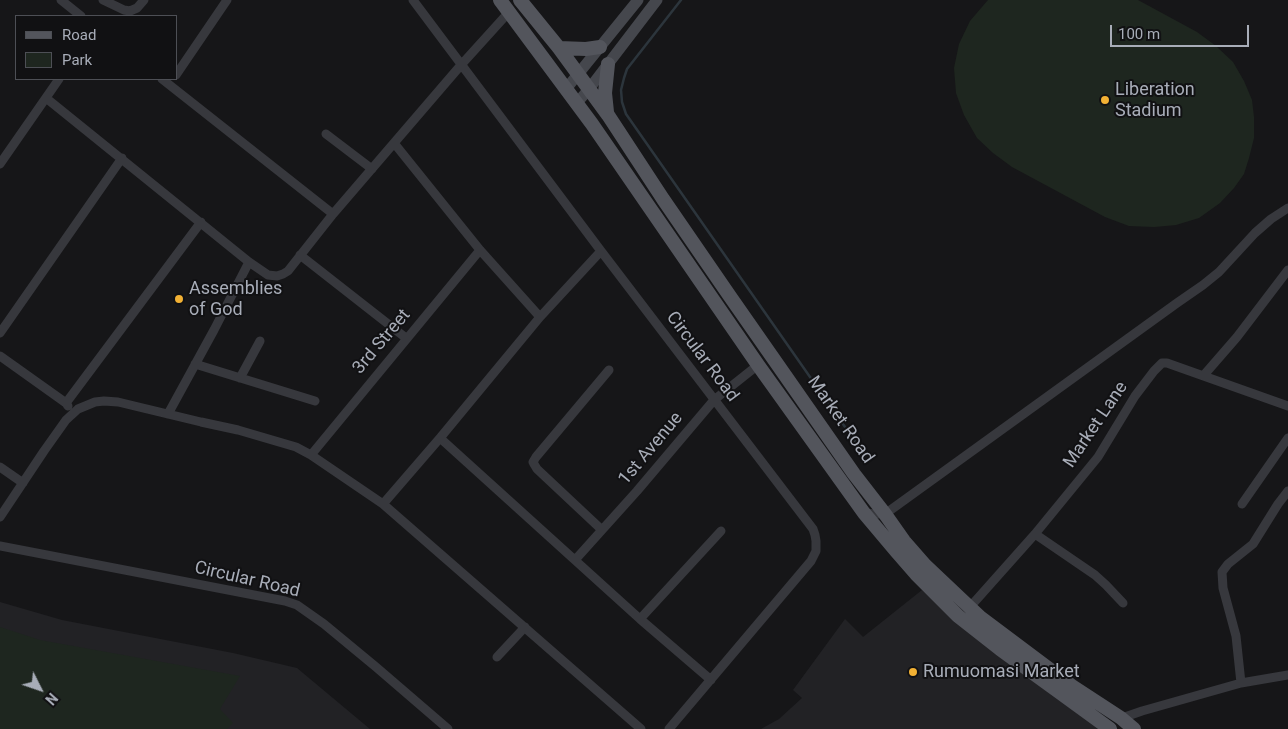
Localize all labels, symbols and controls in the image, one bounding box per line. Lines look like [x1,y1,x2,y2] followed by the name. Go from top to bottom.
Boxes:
[15,15,178,80] legend
[1113,15,1252,47] scale bar
[1118,25,1160,43] text: 100 m
[62,26,96,44] text: Road
[62,51,92,69] text: Park
[1115,79,1195,122] place label: Liberation Stadium
[1099,94,1111,106] marker: Liberation Stadium
[189,278,282,320] place label: Assemblies of God
[173,293,185,305] marker: Assemblies of God
[349,305,415,379] street label: 3rd Street
[661,308,743,406] street label: Circular Road
[802,372,878,468] street label: Market Road
[1059,378,1133,472] street label: Market Lane
[614,408,688,490] street label: 1st Avenue
[192,557,302,603] street label: Circular Road
[923,661,1080,683] place label: Rumuomasi Market
[15,664,65,714] north arrow
[907,666,919,678] marker: Rumuomasi Market
[42,690,61,708] text: N

